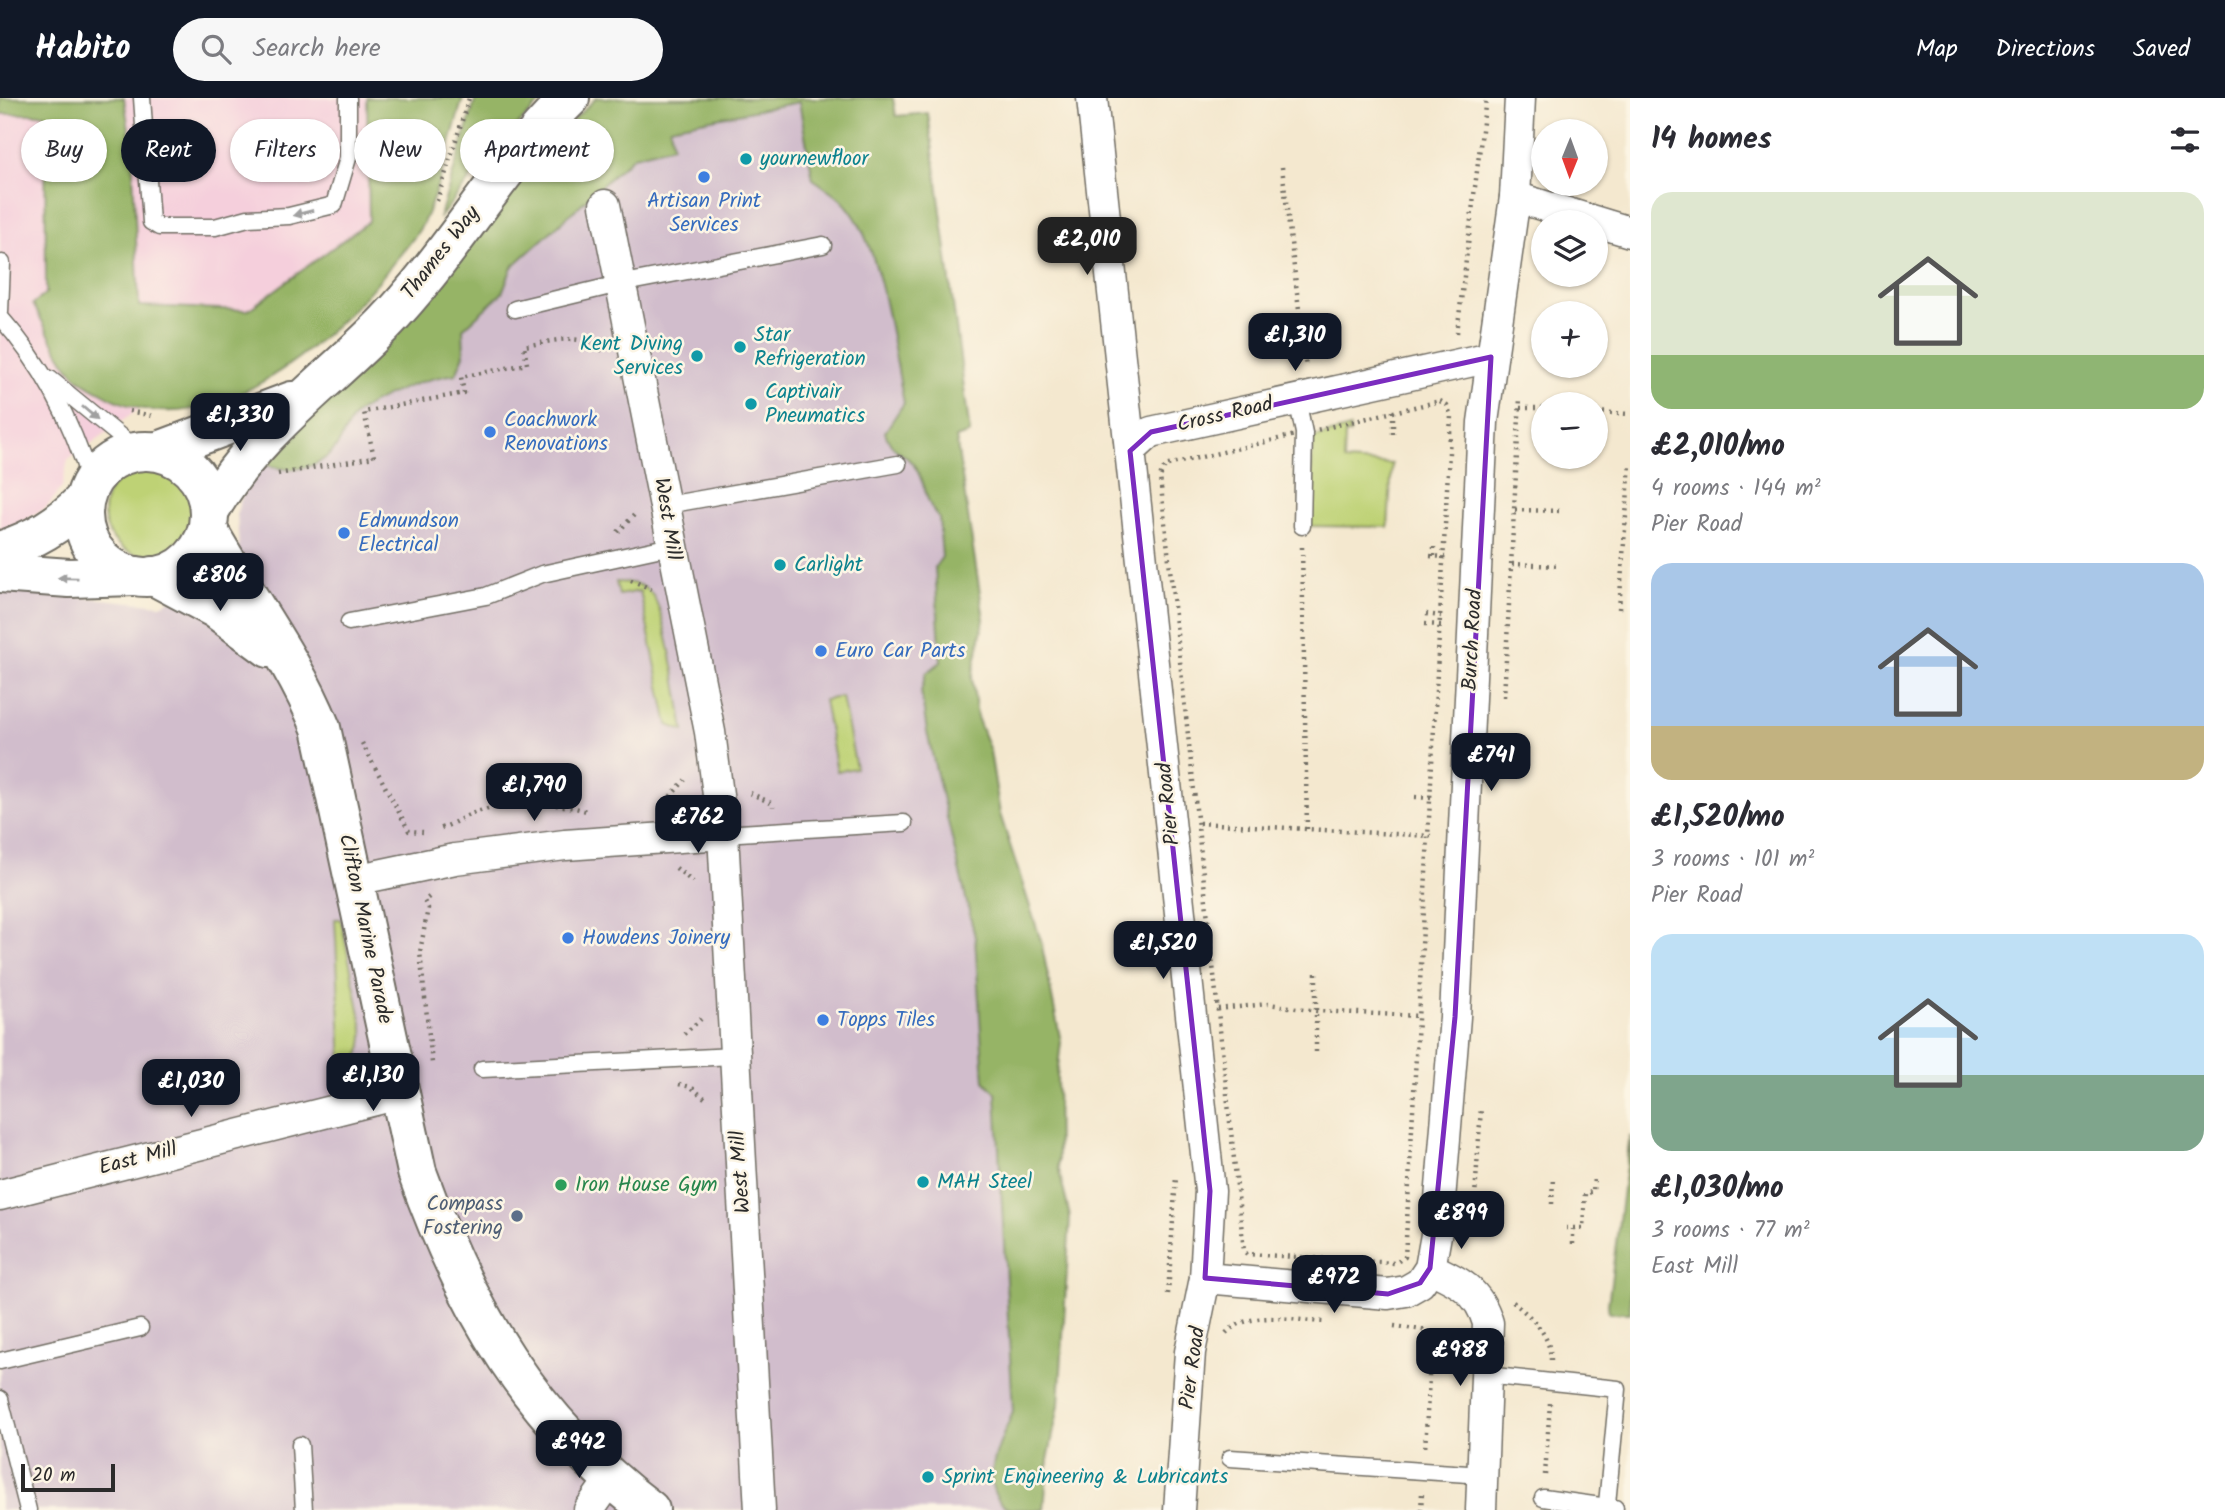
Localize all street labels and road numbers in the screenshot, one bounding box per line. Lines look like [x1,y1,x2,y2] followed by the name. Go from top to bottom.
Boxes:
[394,199,489,307] street label: Thames Way
[1174,388,1277,442] street label: Cross Road
[644,475,690,563] street label: West Mill
[1454,588,1492,692] street label: Burch Road
[1148,760,1190,847] street label: Pier Road
[329,831,401,1027] street label: Clifton Marine Parade
[722,1129,760,1215] street label: West Mill
[95,1133,181,1185] street label: East Mill
[1171,1324,1215,1412] street label: Pier Road

